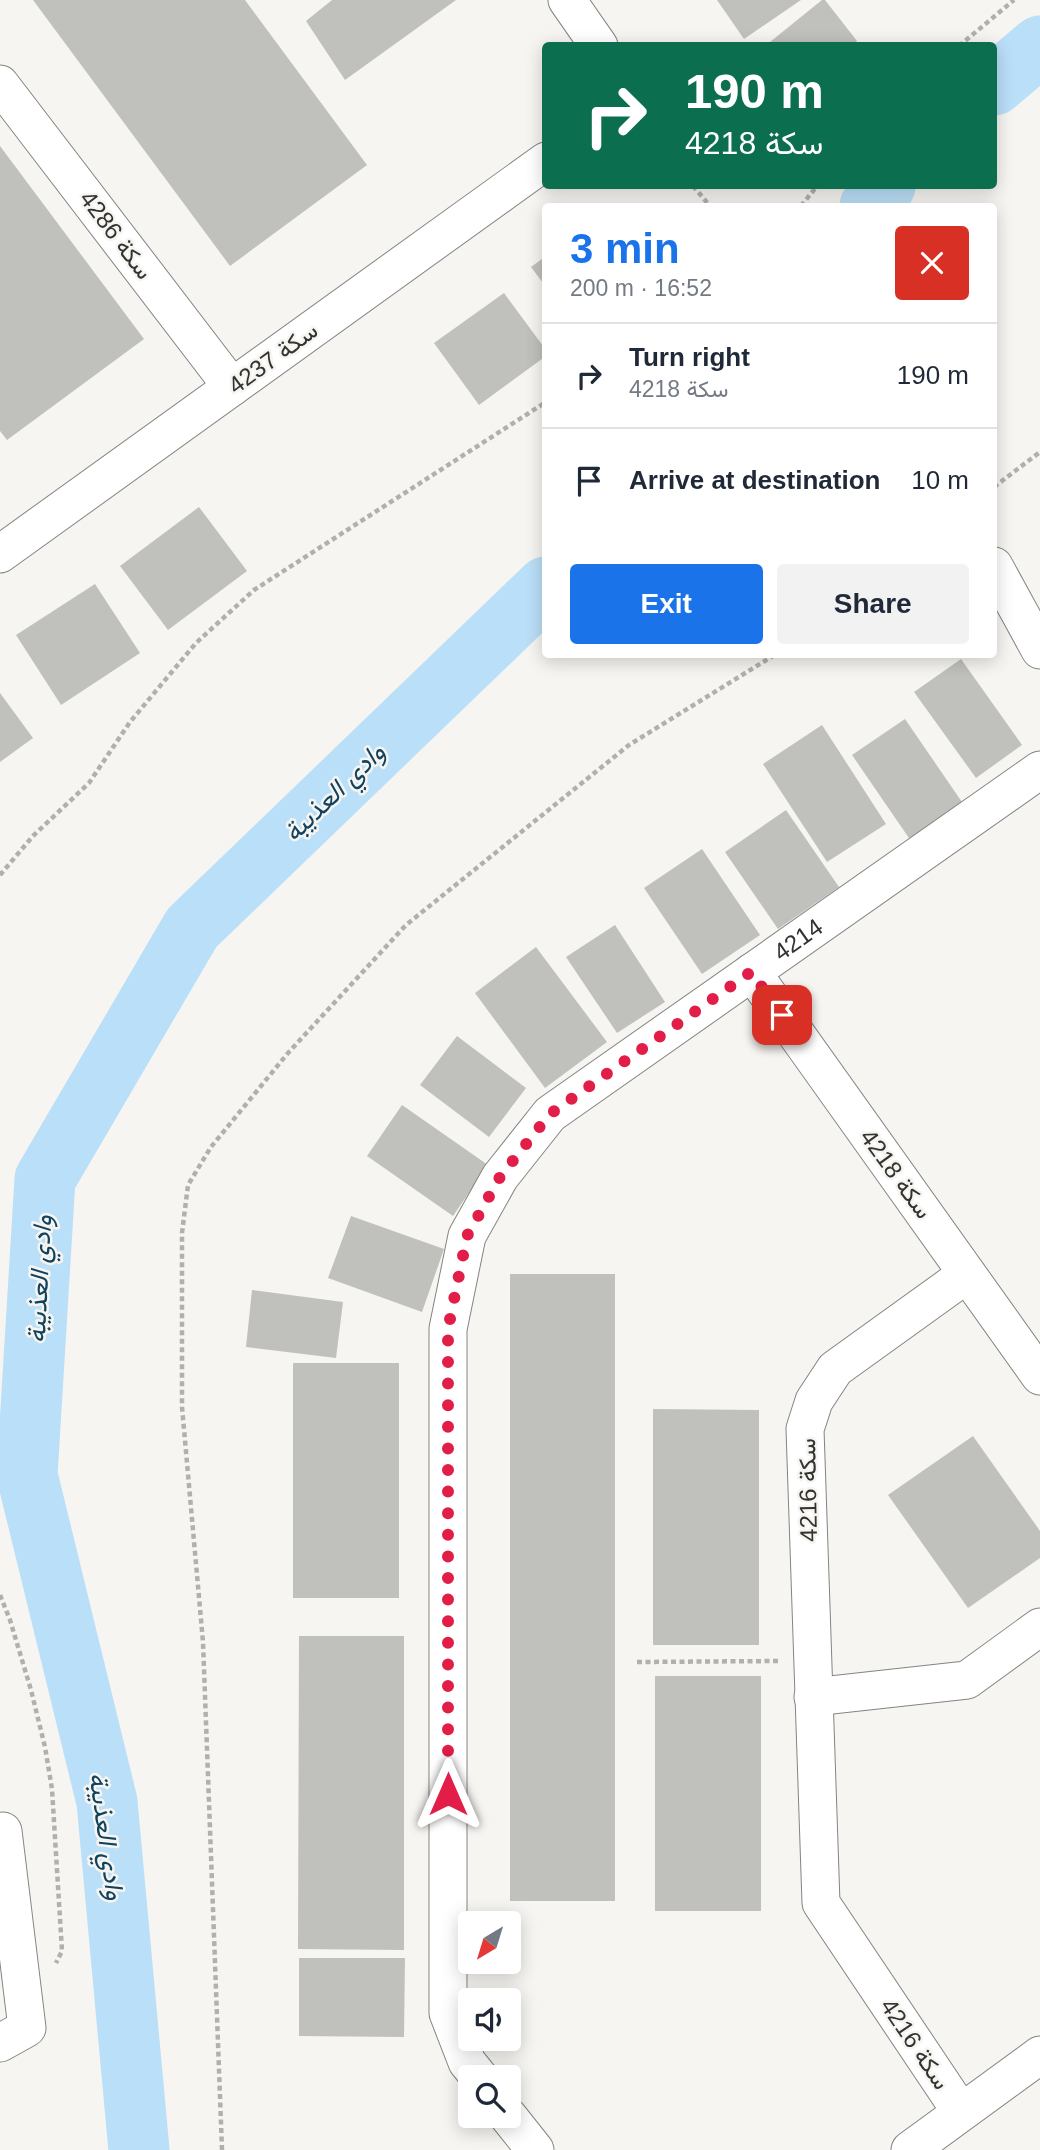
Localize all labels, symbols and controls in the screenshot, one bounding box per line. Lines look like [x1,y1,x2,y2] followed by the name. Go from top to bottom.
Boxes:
[685,64,824,118] text: 190 m
[570,70,661,161] icon: right
[685,125,823,161] text: سكة 4218
[74,185,158,284] street label: سكة 4286
[570,225,680,272] text: 3 min
[895,226,969,300] button: close
[570,275,712,301] text: 200 m · 16:52
[223,316,323,399] street label: سكة 4237
[629,342,750,372] text: Turn right
[570,357,608,395] icon: right
[897,360,969,390] text: 190 m
[629,376,728,402] text: سكة 4218
[570,462,608,500] icon: arrive
[629,465,880,495] text: Arrive at destination
[911,465,969,495] text: 10 m
[570,564,763,644] button: Exit
[777,564,969,644] button: Share
[277,736,395,852] water label: وادي العذيبة
[768,913,828,966] street label: 4214
[752,985,812,1045] pin
[763,996,801,1034] icon: arrive
[855,1124,938,1224] street label: سكة 4218
[21,1214,63,1344] water label: وادي العذيبة
[793,1438,822,1542] street label: سكة 4216
[411,1757,485,1831] position arrow
[77,1770,131,1903] water label: وادي العذيبة
[458,1911,522,1974] north arrow
[458,1911,521,2128] map controls
[458,1988,521,2051] button: sound
[875,1993,956,2094] street label: سكة 4216
[458,2065,521,2128] button: search

